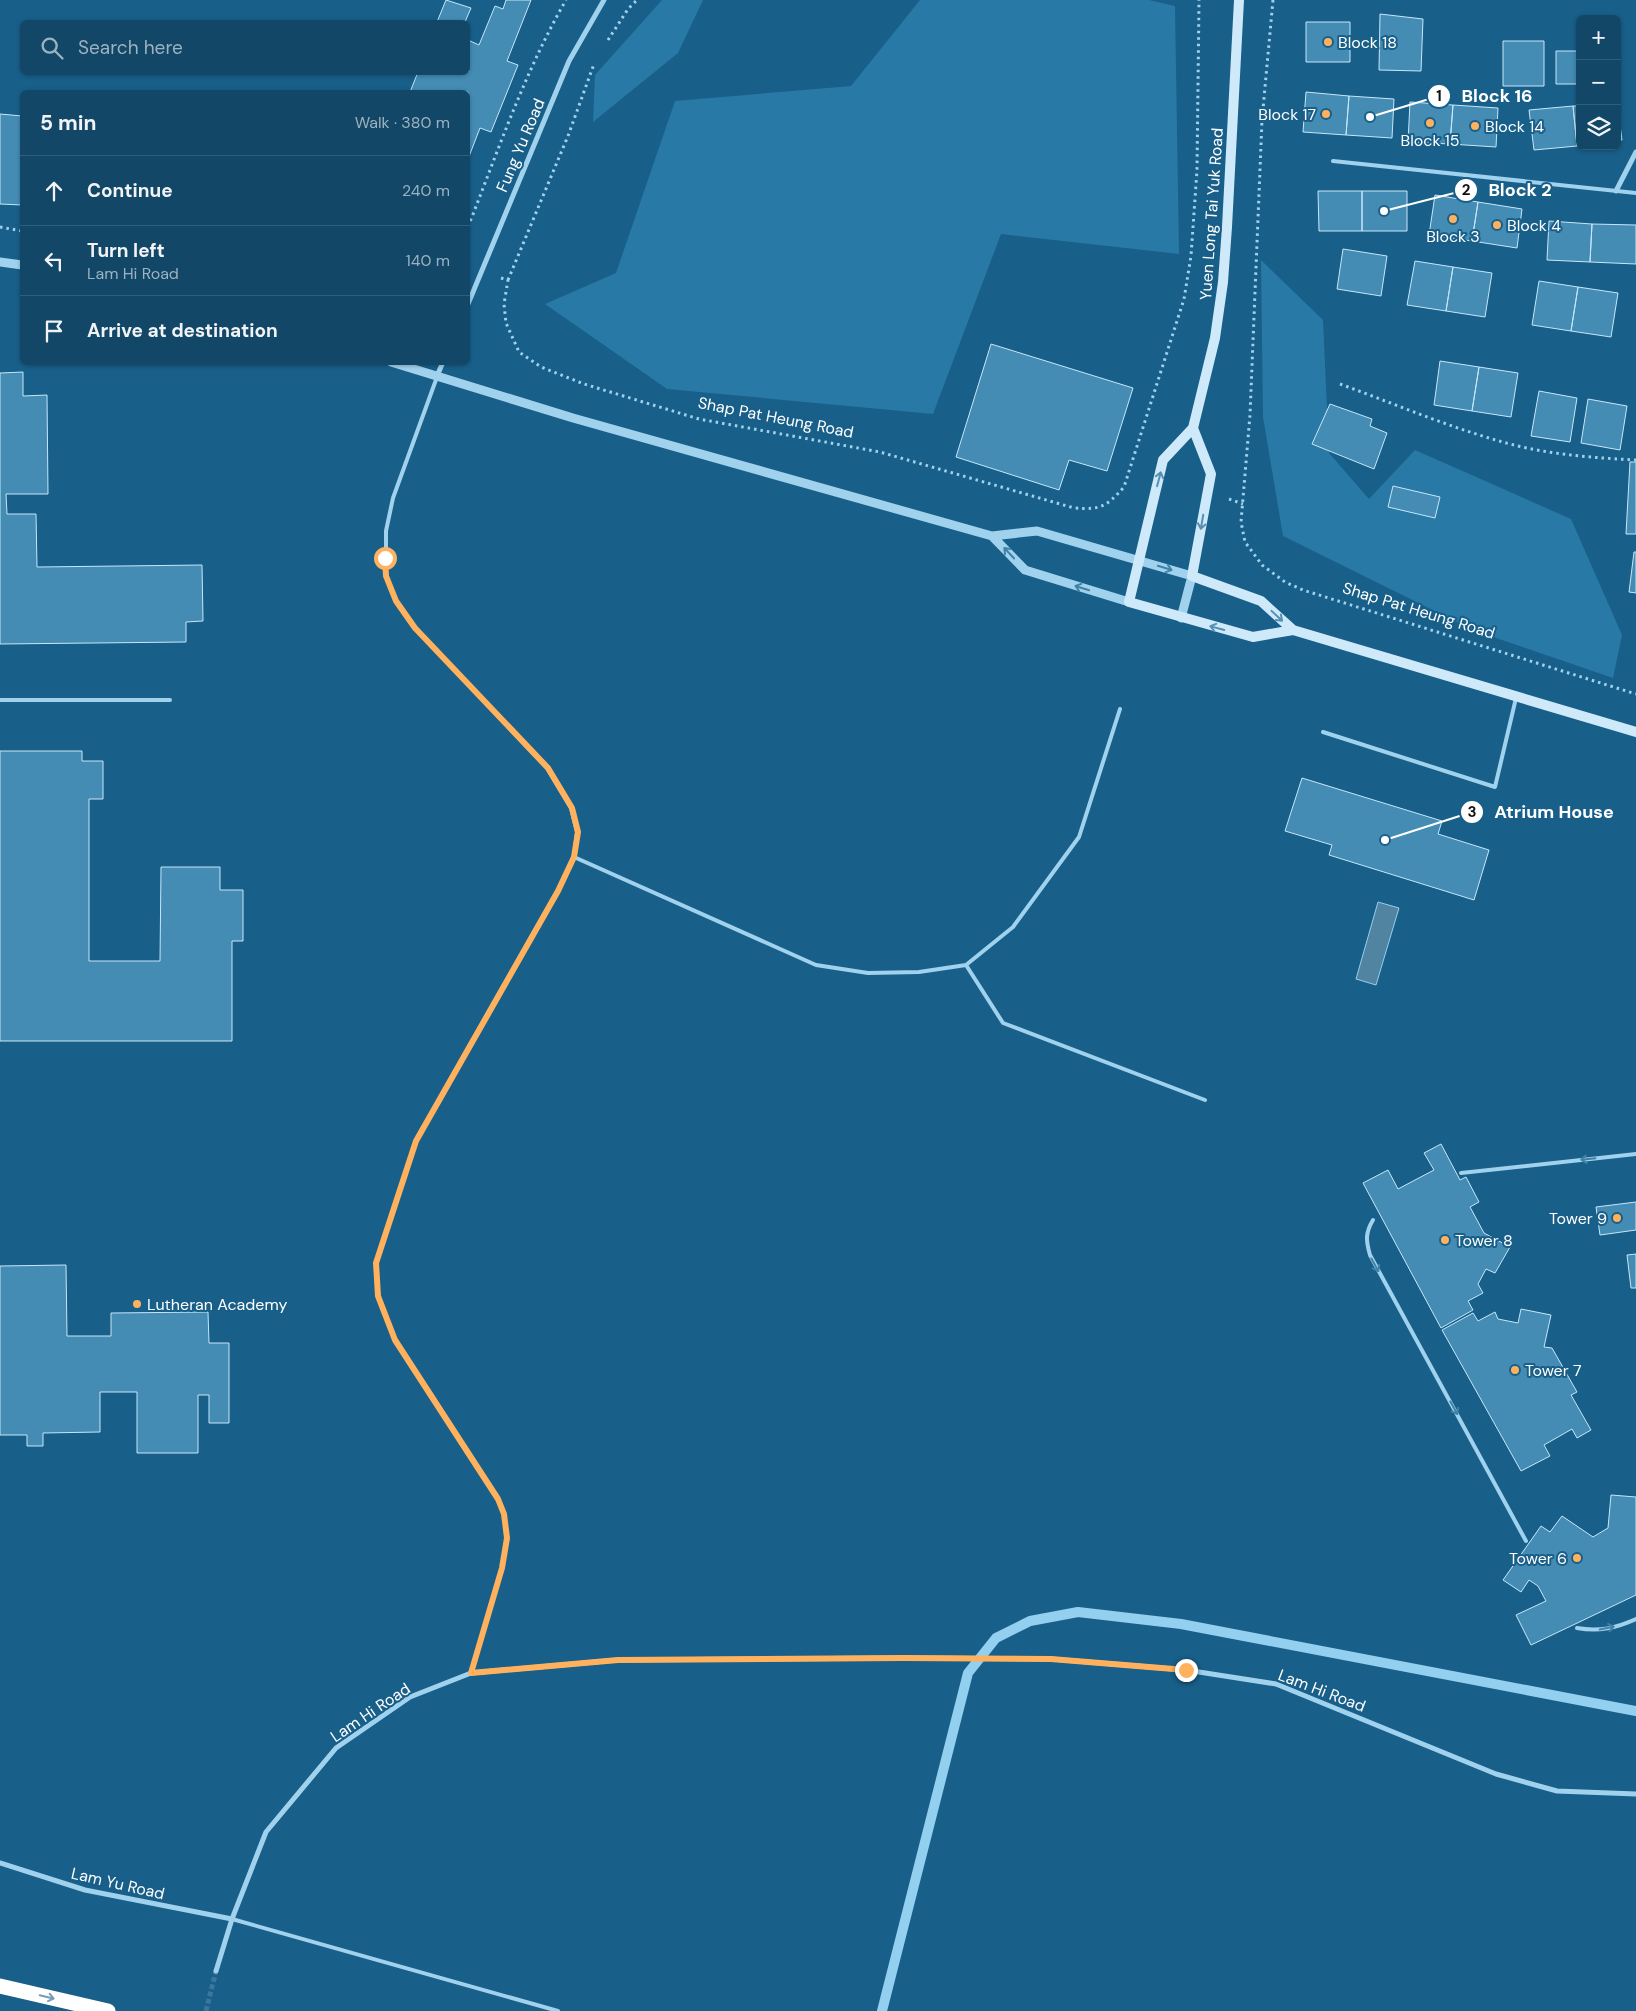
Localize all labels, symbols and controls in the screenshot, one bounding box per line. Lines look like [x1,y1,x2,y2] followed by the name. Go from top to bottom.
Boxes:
[1576,15,1621,150] map controls
[1576,15,1621,60] button: +
[20,20,470,75] search box
[1338,32,1397,53] place label: Block 18
[38,34,66,62] icon: search
[78,35,183,60] text: Search here
[1322,36,1334,48] marker: Block 18
[1576,60,1621,105] button: −
[1426,80,1542,113] callout: Block 16
[1462,84,1532,108] text: Block 16
[1436,86,1442,106] text: 1
[491,95,550,195] street label: Fung Yu Road
[1258,104,1316,125] place label: Block 17
[1576,105,1621,150] button: layers
[1320,108,1332,120] marker: Block 17
[40,109,96,137] text: 5 min
[355,112,450,133] text: Walk · 380 m
[1485,116,1544,137] place label: Block 14
[1424,117,1436,129] marker: Block 15
[1469,120,1481,132] marker: Block 14
[1195,127,1228,301] street label: Yuen Long Tai Yuk Road
[1401,130,1459,151] place label: Block 15
[1453,174,1561,207] callout: Block 2
[40,177,68,205] icon: ahead
[87,178,173,203] text: Continue
[1488,178,1552,202] text: Block 2
[402,180,450,201] text: 240 m
[1462,180,1471,200] text: 2
[1447,213,1459,225] marker: Block 3
[1507,215,1561,236] place label: Block 4
[1491,219,1503,231] marker: Block 4
[1426,226,1480,247] place label: Block 3
[87,238,165,263] text: Turn left
[40,247,68,275] icon: left
[406,250,450,271] text: 140 m
[87,263,179,284] text: Lam Hi Road
[40,317,68,345] icon: arrive
[87,318,278,343] text: Arrive at destination
[696,392,856,443] street label: Shap Pat Heung Road
[1154,471,1164,487] one-way arrow
[1196,514,1206,530] one-way arrow
[374,547,397,570] route start
[1003,547,1015,560] one-way arrow
[1156,564,1172,574] one-way arrow
[1340,577,1498,644] street label: Shap Pat Heung Road
[1074,583,1090,593] one-way arrow
[1270,610,1283,621] one-way arrow
[1210,622,1226,632] one-way arrow
[1459,796,1624,829] callout: Atrium House
[1494,800,1614,824] text: Atrium House
[1467,802,1477,822] text: 3
[1580,1154,1596,1164] one-way arrow
[1549,1208,1607,1229] place label: Tower 9
[1611,1212,1623,1224] marker: Tower 9
[1455,1230,1513,1251] place label: Tower 8
[1439,1234,1451,1246] marker: Tower 8
[1371,1258,1381,1272] one-way arrow
[147,1294,287,1315] place label: Lutheran Academy
[131,1298,143,1310] marker: Lutheran Academy
[1525,1360,1581,1381] place label: Tower 7
[1509,1364,1521,1376] marker: Tower 7
[1449,1400,1459,1415] one-way arrow
[1509,1548,1567,1569] place label: Tower 6
[1571,1552,1583,1564] marker: Tower 6
[1599,1623,1615,1633] one-way arrow
[1175,1659,1198,1682] route end
[1275,1664,1368,1717] street label: Lam Hi Road
[326,1678,414,1747] street label: Lam Hi Road
[69,1863,167,1904] street label: Lam Yu Road
[39,1993,55,2002] one-way arrow

